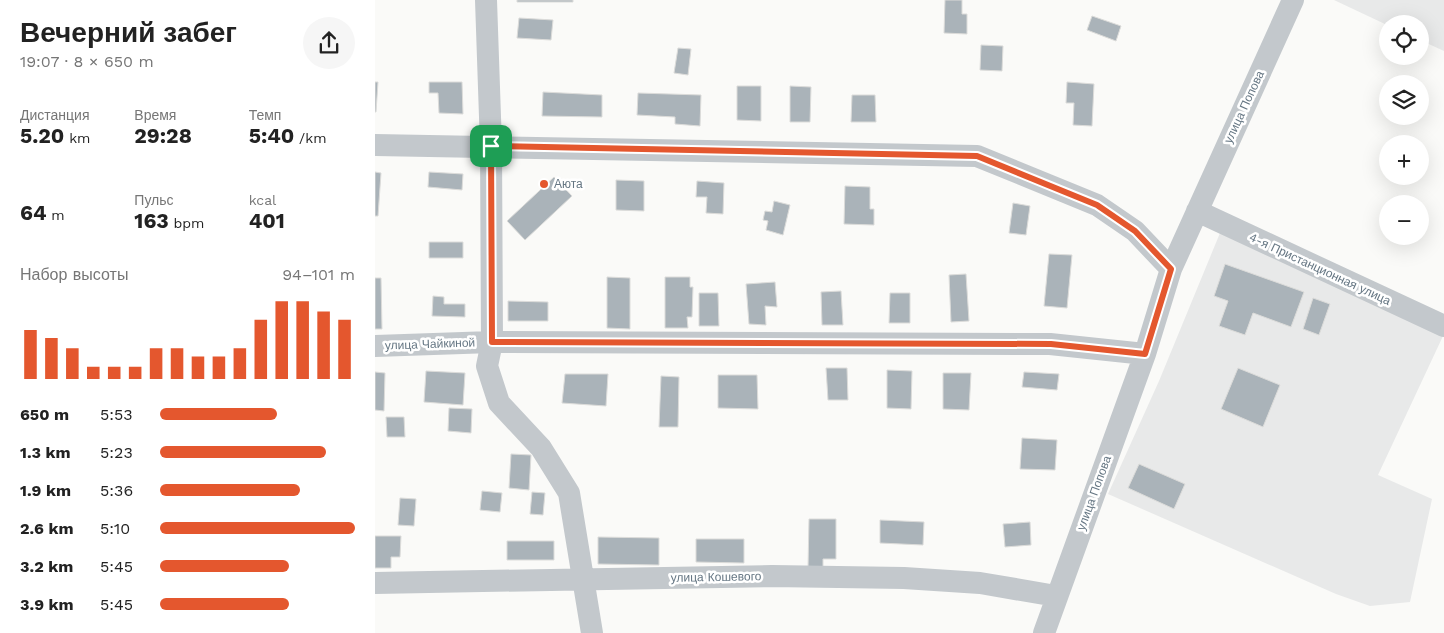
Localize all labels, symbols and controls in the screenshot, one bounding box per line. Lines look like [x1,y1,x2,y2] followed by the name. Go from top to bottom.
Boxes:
[1379,15,1429,245] map controls
[1379,15,1429,65] button: locate
[20,16,237,49] text: Вечерний забег
[303,17,355,69] button: share
[20,52,154,71] text: 19:07 · 8 × 650 m
[1221,68,1267,146] street label: улица Попова
[1379,75,1429,125] button: layers
[20,107,90,123] text: Дистанция
[134,107,176,123] text: Время
[249,107,281,123] text: Темп
[20,123,64,148] text: 5.20
[134,123,192,148] text: 29:28
[249,123,294,148] text: 5:40
[470,125,512,167] pin
[64,130,90,146] text: km
[294,130,327,146] text: /km
[477,132,505,160] icon: arrive
[1379,135,1429,185] button: +
[554,177,583,191] place label: Аюта
[538,178,550,190] marker: Аюта
[134,192,174,208] text: Пульс
[249,192,276,208] text: kcal
[1379,195,1429,245] button: −
[20,200,47,225] text: 64
[47,207,65,223] text: m
[134,208,169,233] text: 163
[249,208,285,233] text: 401
[169,215,204,231] text: bpm
[1247,230,1393,308] street label: 4-я Пристанционная улица
[20,265,128,284] text: Набор высоты
[282,265,355,284] text: 94–101 m
[385,335,475,353] street label: улица Чайкиной
[20,405,69,424] text: 650 m
[100,405,133,424] text: 5:53
[20,443,71,462] text: 1.3 km
[100,443,133,462] text: 5:23
[1074,453,1114,532] street label: улица Попова
[20,481,71,500] text: 1.9 km
[100,481,133,500] text: 5:36
[20,519,74,538] text: 2.6 km
[100,519,130,538] text: 5:10
[20,557,73,576] text: 3.2 km
[100,557,133,576] text: 5:45
[671,569,762,585] street label: улица Кошевого
[20,595,74,614] text: 3.9 km
[100,595,133,614] text: 5:45

